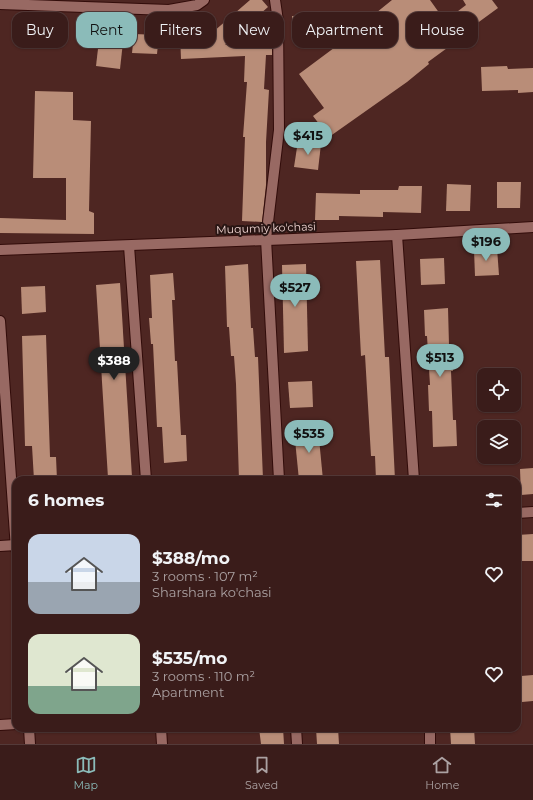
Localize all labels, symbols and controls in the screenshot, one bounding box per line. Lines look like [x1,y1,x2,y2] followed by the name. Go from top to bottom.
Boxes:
[12,12,68,48] chip: Buy
[76,12,137,48] chip: Rent
[145,12,216,48] chip: Filters
[224,12,284,48] chip: New
[292,12,398,48] chip: Apartment
[406,12,478,48] chip: House
[284,122,332,156] pin: $415
[293,127,323,143] text: $415
[216,219,316,237] street label: Muqumiy ko'chasi
[462,228,510,262] pin: $196
[471,233,501,249] text: $196
[271,274,319,308] pin: $527
[279,279,311,295] text: $527
[416,344,464,378] pin: $513
[90,347,138,381] pin: $388
[426,349,454,365] text: $513
[97,352,131,368] text: $388
[477,368,521,464] map controls
[477,368,521,412] button: locate
[285,420,333,454] pin: $535
[477,420,521,464] button: layers
[293,425,325,441] text: $535
[483,489,505,511] icon: filters
[28,490,104,510] text: 6 homes
[152,548,230,568] text: $388/mo
[60,550,108,598] icon: home
[483,563,505,585] icon: heart
[152,568,258,584] text: 3 rooms · 107 m²
[152,584,272,600] text: Sharshara ko'chasi
[152,648,228,668] text: $535/mo
[60,650,108,698] icon: home
[483,663,505,685] icon: heart
[152,668,255,684] text: 3 rooms · 110 m²
[152,684,224,700] text: Apartment
[74,754,98,792] tab: Map
[245,754,278,792] tab: Saved
[425,754,459,792] tab: Home

